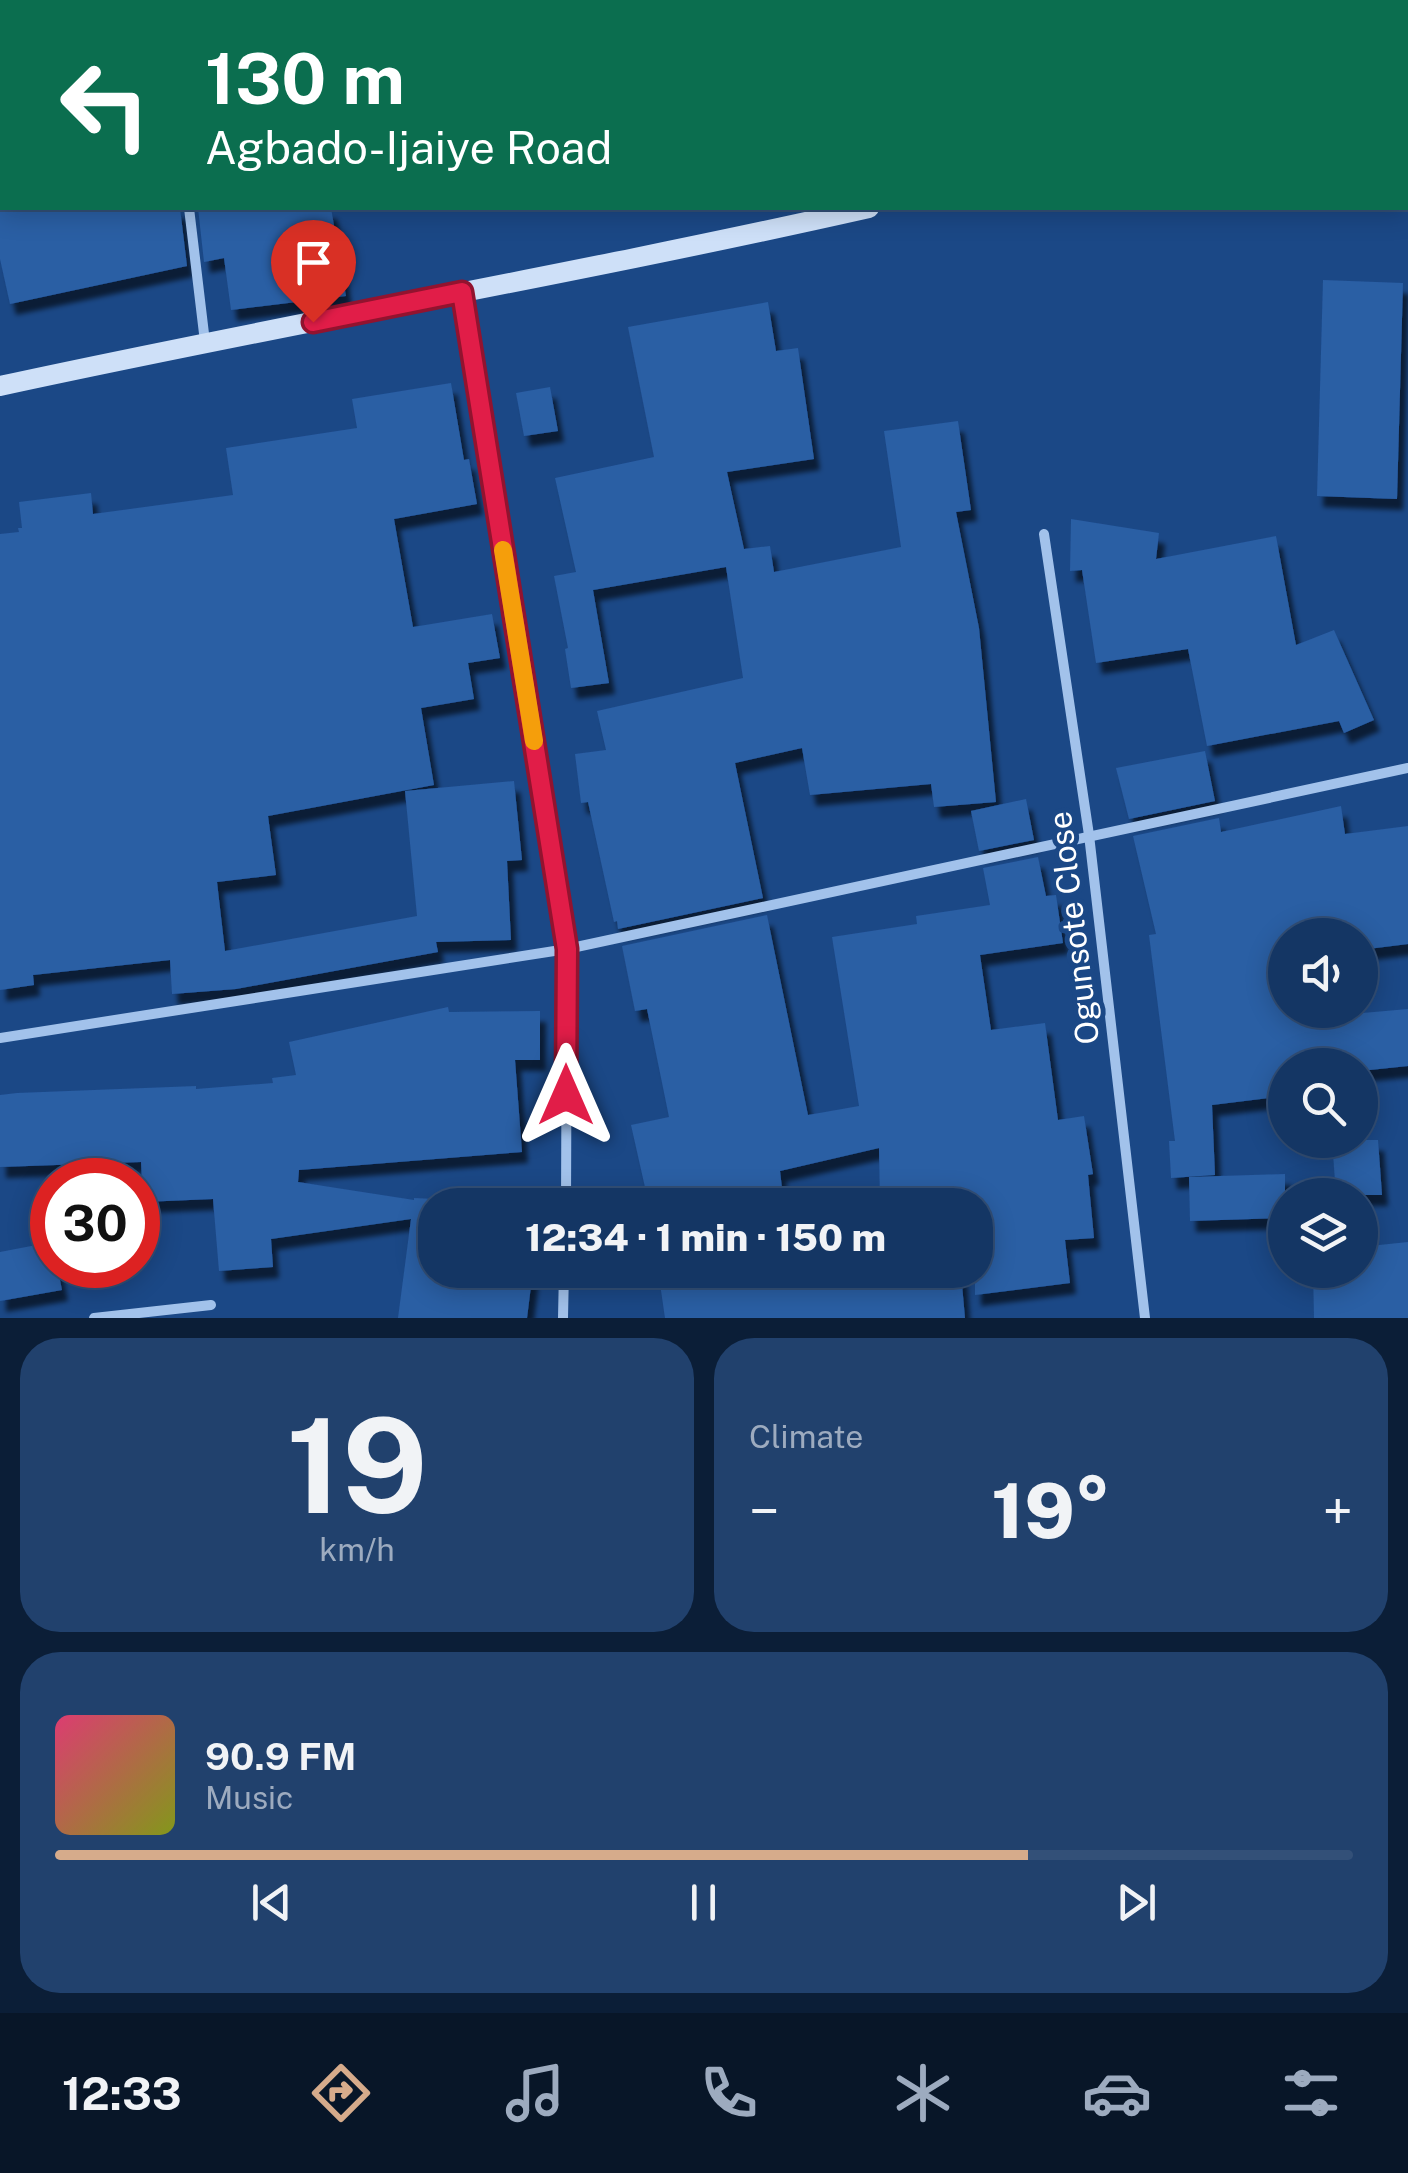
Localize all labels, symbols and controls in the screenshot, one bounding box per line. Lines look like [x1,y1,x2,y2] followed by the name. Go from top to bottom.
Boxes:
[205,37,405,120] text: 130 m
[40,40,170,170] icon: left
[205,121,612,174] text: Agbado-Ijaiye Road
[271,220,356,323] pin
[286,235,341,290] icon: arrive
[1041,810,1106,1047] street label: Ogunsote Close
[1268,918,1378,1288] map controls
[1268,918,1378,1028] button: sound
[514,1043,618,1147] position arrow
[1268,1048,1378,1158] button: search
[30,1158,160,1288] speed limit sign: 30
[1268,1178,1378,1288] button: layers
[525,1215,886,1260] text: 12:34 · 1 min · 150 m
[286,1390,428,1542] text: 19
[749,1418,863,1455] text: Climate
[991,1467,1111,1555] text: 19°
[749,1479,780,1543] text: −
[1323,1479,1353,1543] text: +
[319,1531,395,1568] text: km/h
[205,1734,356,1779] text: 90.9 FM
[205,1779,293,1816] text: Music
[244,1875,299,1930] icon: previous
[676,1875,731,1930] icon: pause
[1109,1875,1164,1930] icon: next
[306,2058,376,2128] icon: directions
[500,2058,570,2128] icon: music
[694,2058,764,2128] icon: phone
[888,2058,958,2128] icon: climate
[1082,2058,1152,2128] icon: car
[1276,2058,1346,2128] icon: filters
[62,2067,182,2120] text: 12:33

